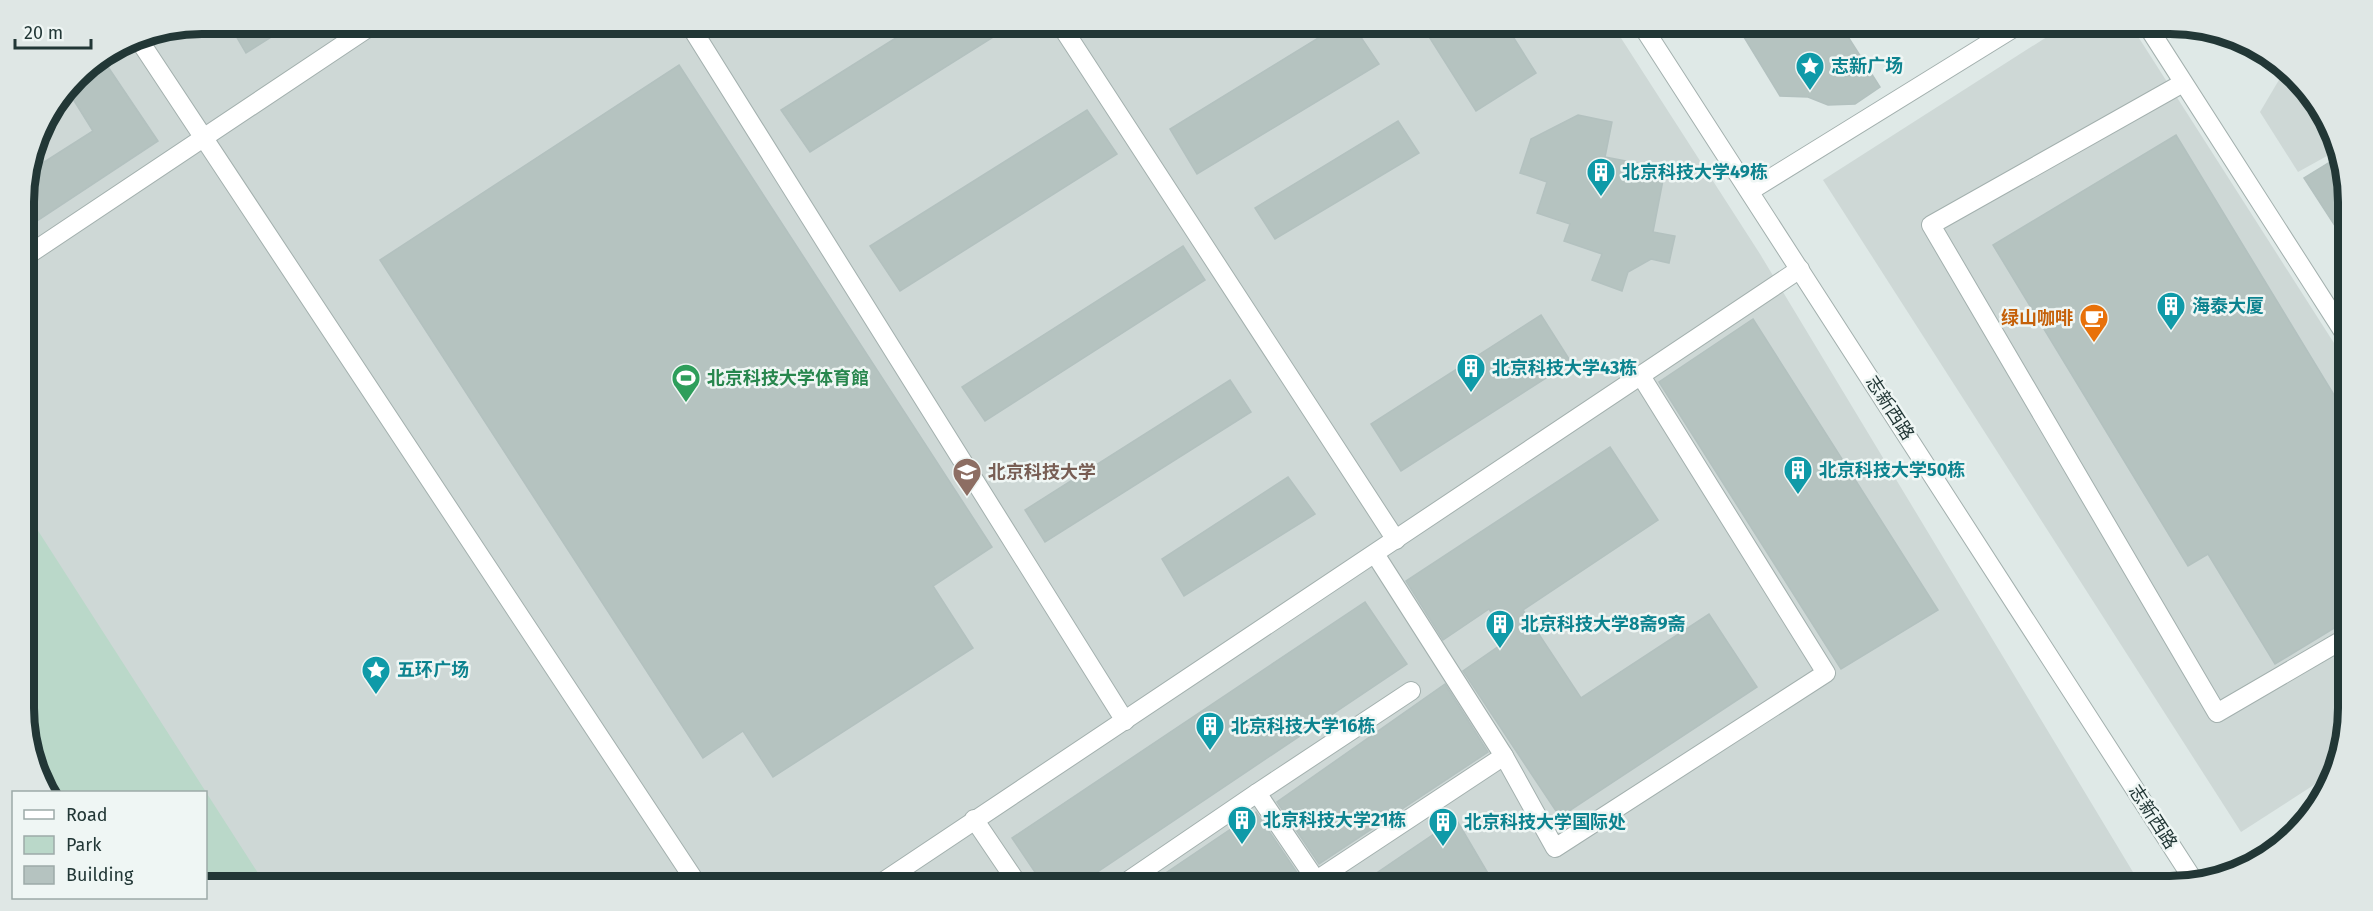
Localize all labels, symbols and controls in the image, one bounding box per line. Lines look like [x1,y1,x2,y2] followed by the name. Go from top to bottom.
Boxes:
[15,12,92,50] scale bar
[24,22,63,44] text: 20 m
[1794,50,1826,92] place icon: 志新广场
[1831,55,1903,77] place label: 志新广场
[1585,156,1617,198] building icon: 北京科技大学49栋
[1622,161,1768,183] place label: 北京科技大学49栋
[2155,290,2187,332] building icon: 海泰大厦
[2192,295,2264,317] place label: 海泰大厦
[2078,302,2110,344] cafe icon: 绿山咖啡
[2001,307,2073,329] place label: 绿山咖啡
[1455,352,1487,394] building icon: 北京科技大学43栋
[1492,357,1637,379] place label: 北京科技大学43栋
[670,362,702,404] sports icon: 北京科技大学体育館
[707,367,869,389] place label: 北京科技大学体育館
[1861,372,1919,444] street label: 志新西路
[1782,454,1814,496] building icon: 北京科技大学50栋
[951,456,983,498] school or university icon: 北京科技大学
[1819,459,1965,481] place label: 北京科技大学50栋
[988,461,1096,483] place label: 北京科技大学
[1484,608,1516,650] building icon: 北京科技大学8斋9斋
[1521,613,1686,635] place label: 北京科技大学8斋9斋
[360,654,392,696] place icon: 五环广场
[397,659,469,681] place label: 五环广场
[1194,710,1226,752] building icon: 北京科技大学16栋
[1231,715,1376,737] place label: 北京科技大学16栋
[2124,781,2182,853] street label: 志新西路
[12,791,207,899] legend
[66,804,108,826] text: Road
[1226,804,1258,846] building icon: 北京科技大学21栋
[1427,806,1459,848] building icon: 北京科技大学国际处
[1263,809,1406,831] place label: 北京科技大学21栋
[1464,811,1626,833] place label: 北京科技大学国际处
[66,834,102,856] text: Park
[66,864,134,886] text: Building

